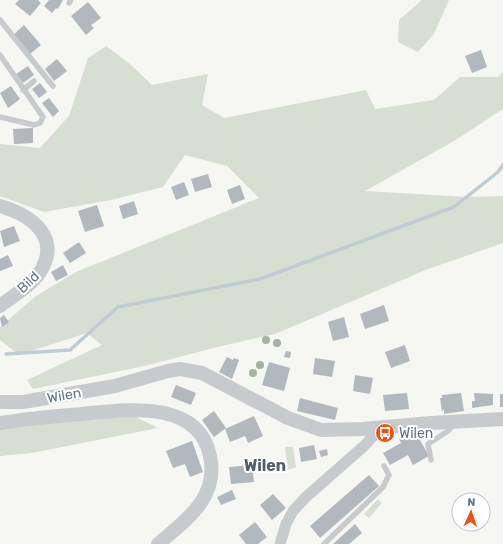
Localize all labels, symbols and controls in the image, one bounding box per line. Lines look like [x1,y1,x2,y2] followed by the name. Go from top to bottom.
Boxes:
[14,268,43,297] street label: Bild
[46,384,82,407] street label: Wilen
[374,422,396,444] bus stop icon: Wilen
[399,425,433,442] place label: Wilen
[244,456,286,475] district label: Wilen
[451,492,491,532] north arrow
[467,496,476,509] text: N

